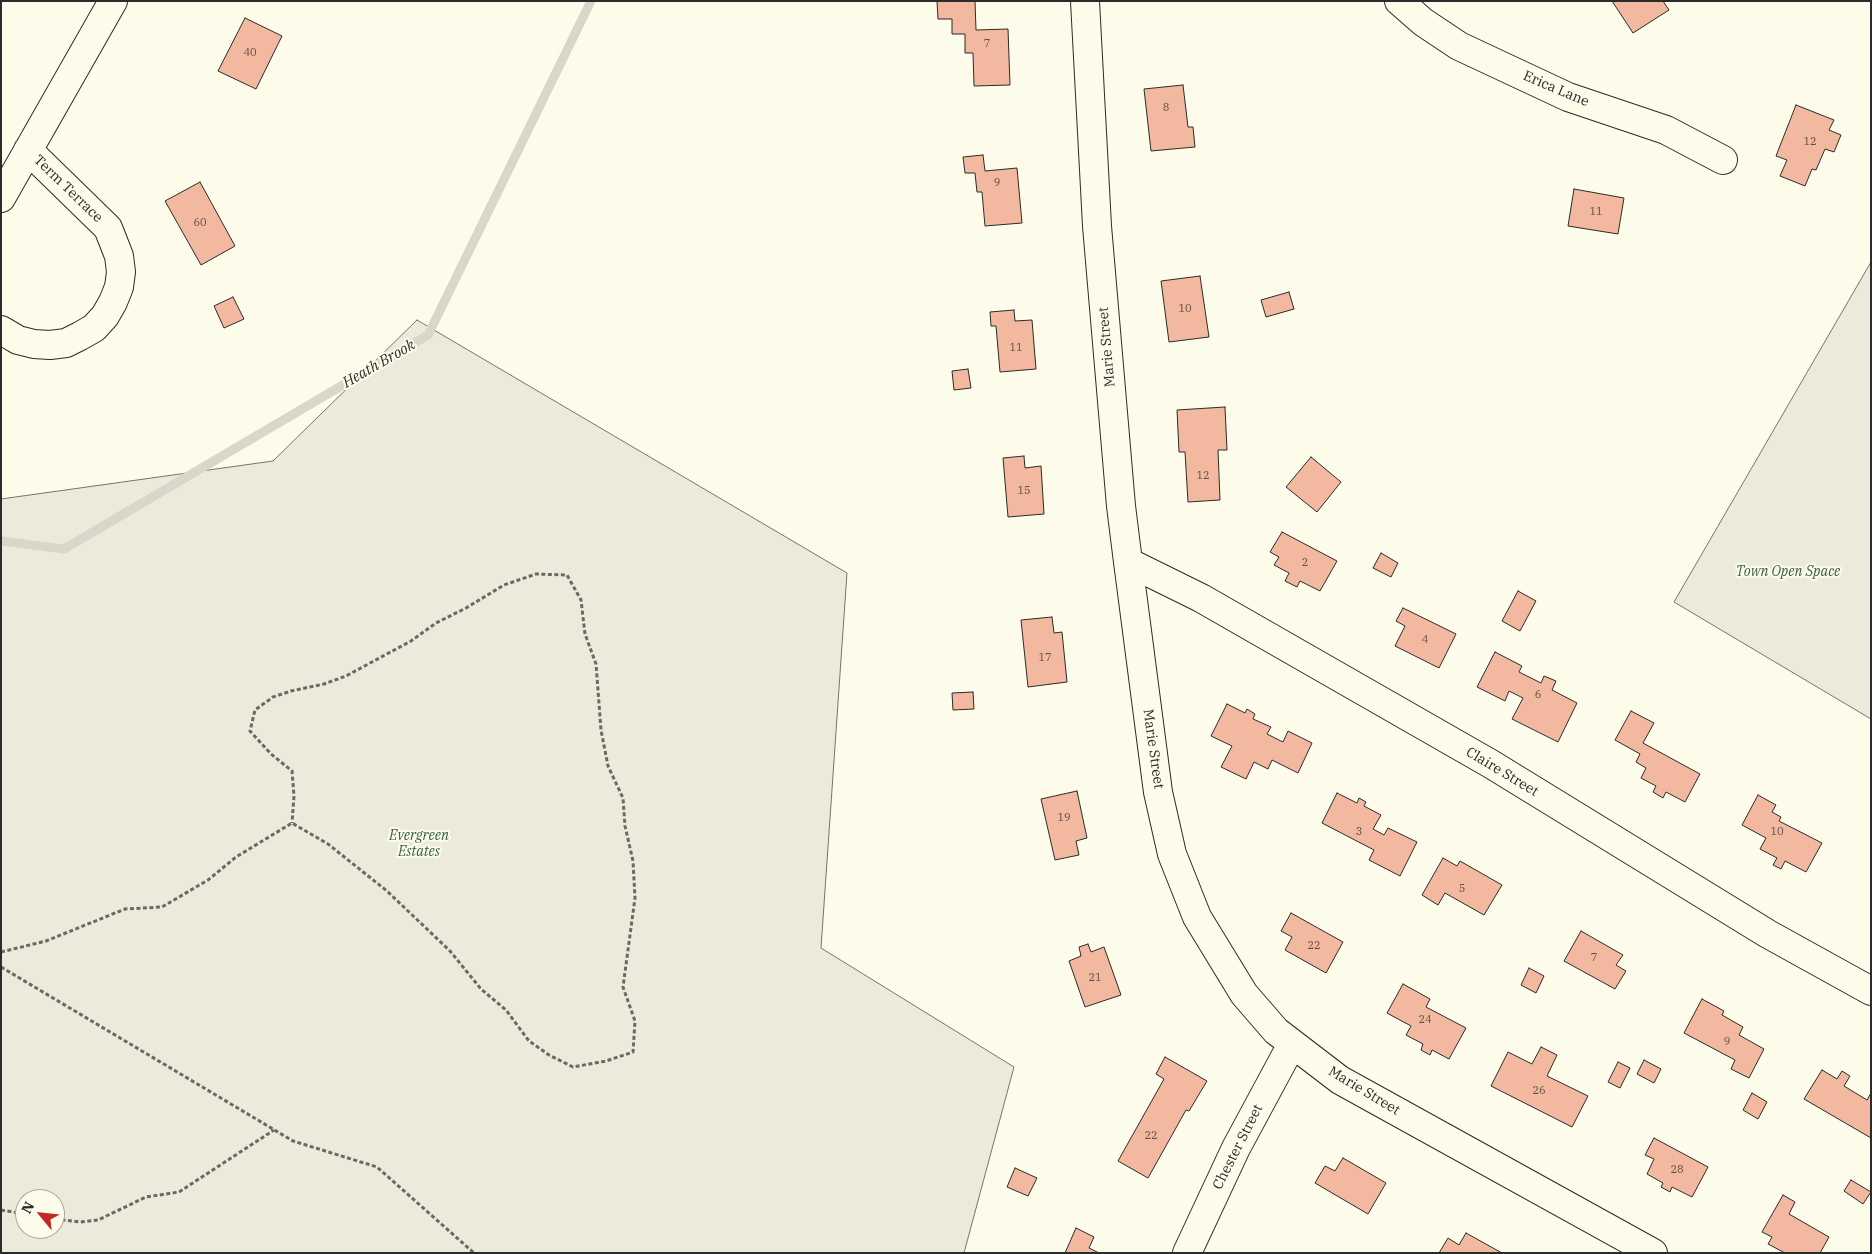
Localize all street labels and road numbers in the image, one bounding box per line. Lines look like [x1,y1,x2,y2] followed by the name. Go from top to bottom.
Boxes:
[1520,68,1592,110] street label: Erica Lane
[30,152,106,226] street label: Term Terrace
[1095,306,1119,388] street label: Marie Street
[1139,708,1167,790] street label: Marie Street
[1463,744,1541,800] street label: Claire Street
[1325,1063,1403,1119] street label: Marie Street
[1209,1102,1267,1192] street label: Chester Street

